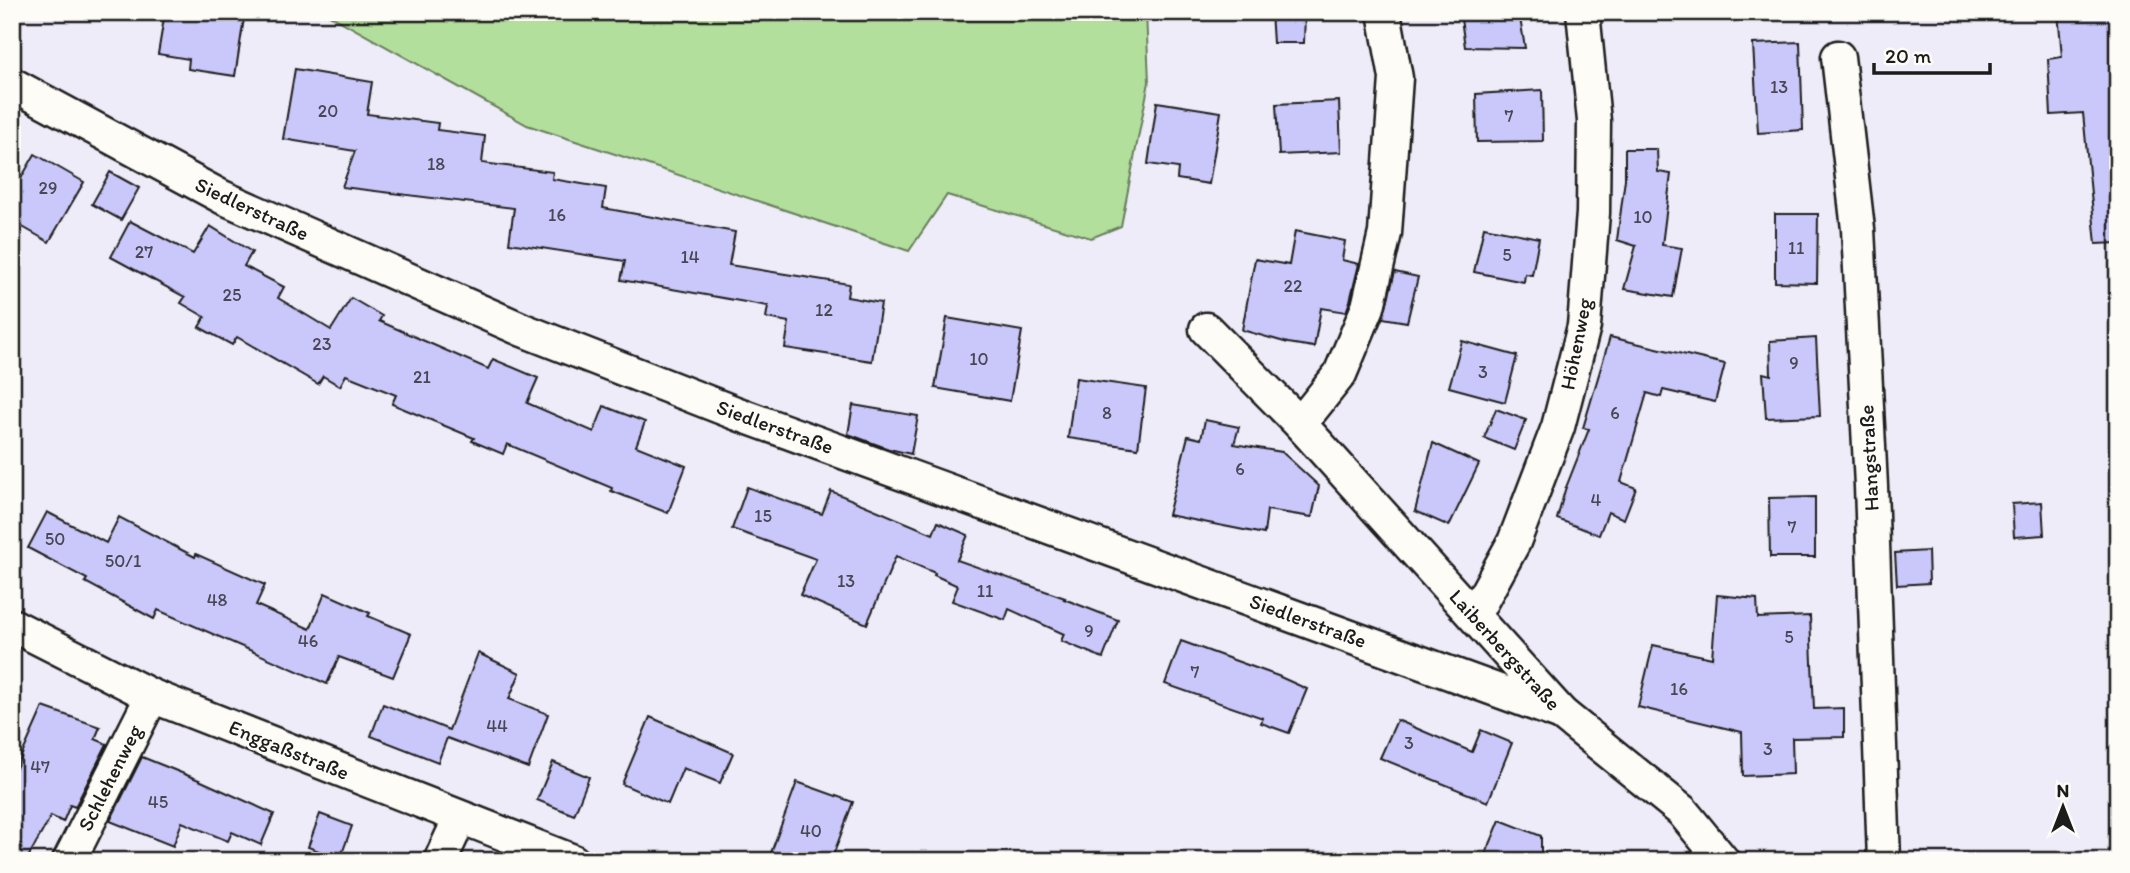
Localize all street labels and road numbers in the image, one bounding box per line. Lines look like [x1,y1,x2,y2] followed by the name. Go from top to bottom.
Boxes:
[191,171,313,246] street label: Siedlerstraße
[1554,296,1597,392] street label: Höhenweg
[713,394,837,459] street label: Siedlerstraße
[1853,404,1884,512] street label: Hangstraße
[1444,584,1566,715] street label: Laiberbergstraße
[1246,588,1370,653] street label: Siedlerstraße
[225,714,353,785] street label: Enggaßstraße
[72,720,147,835] street label: Schlehenweg

